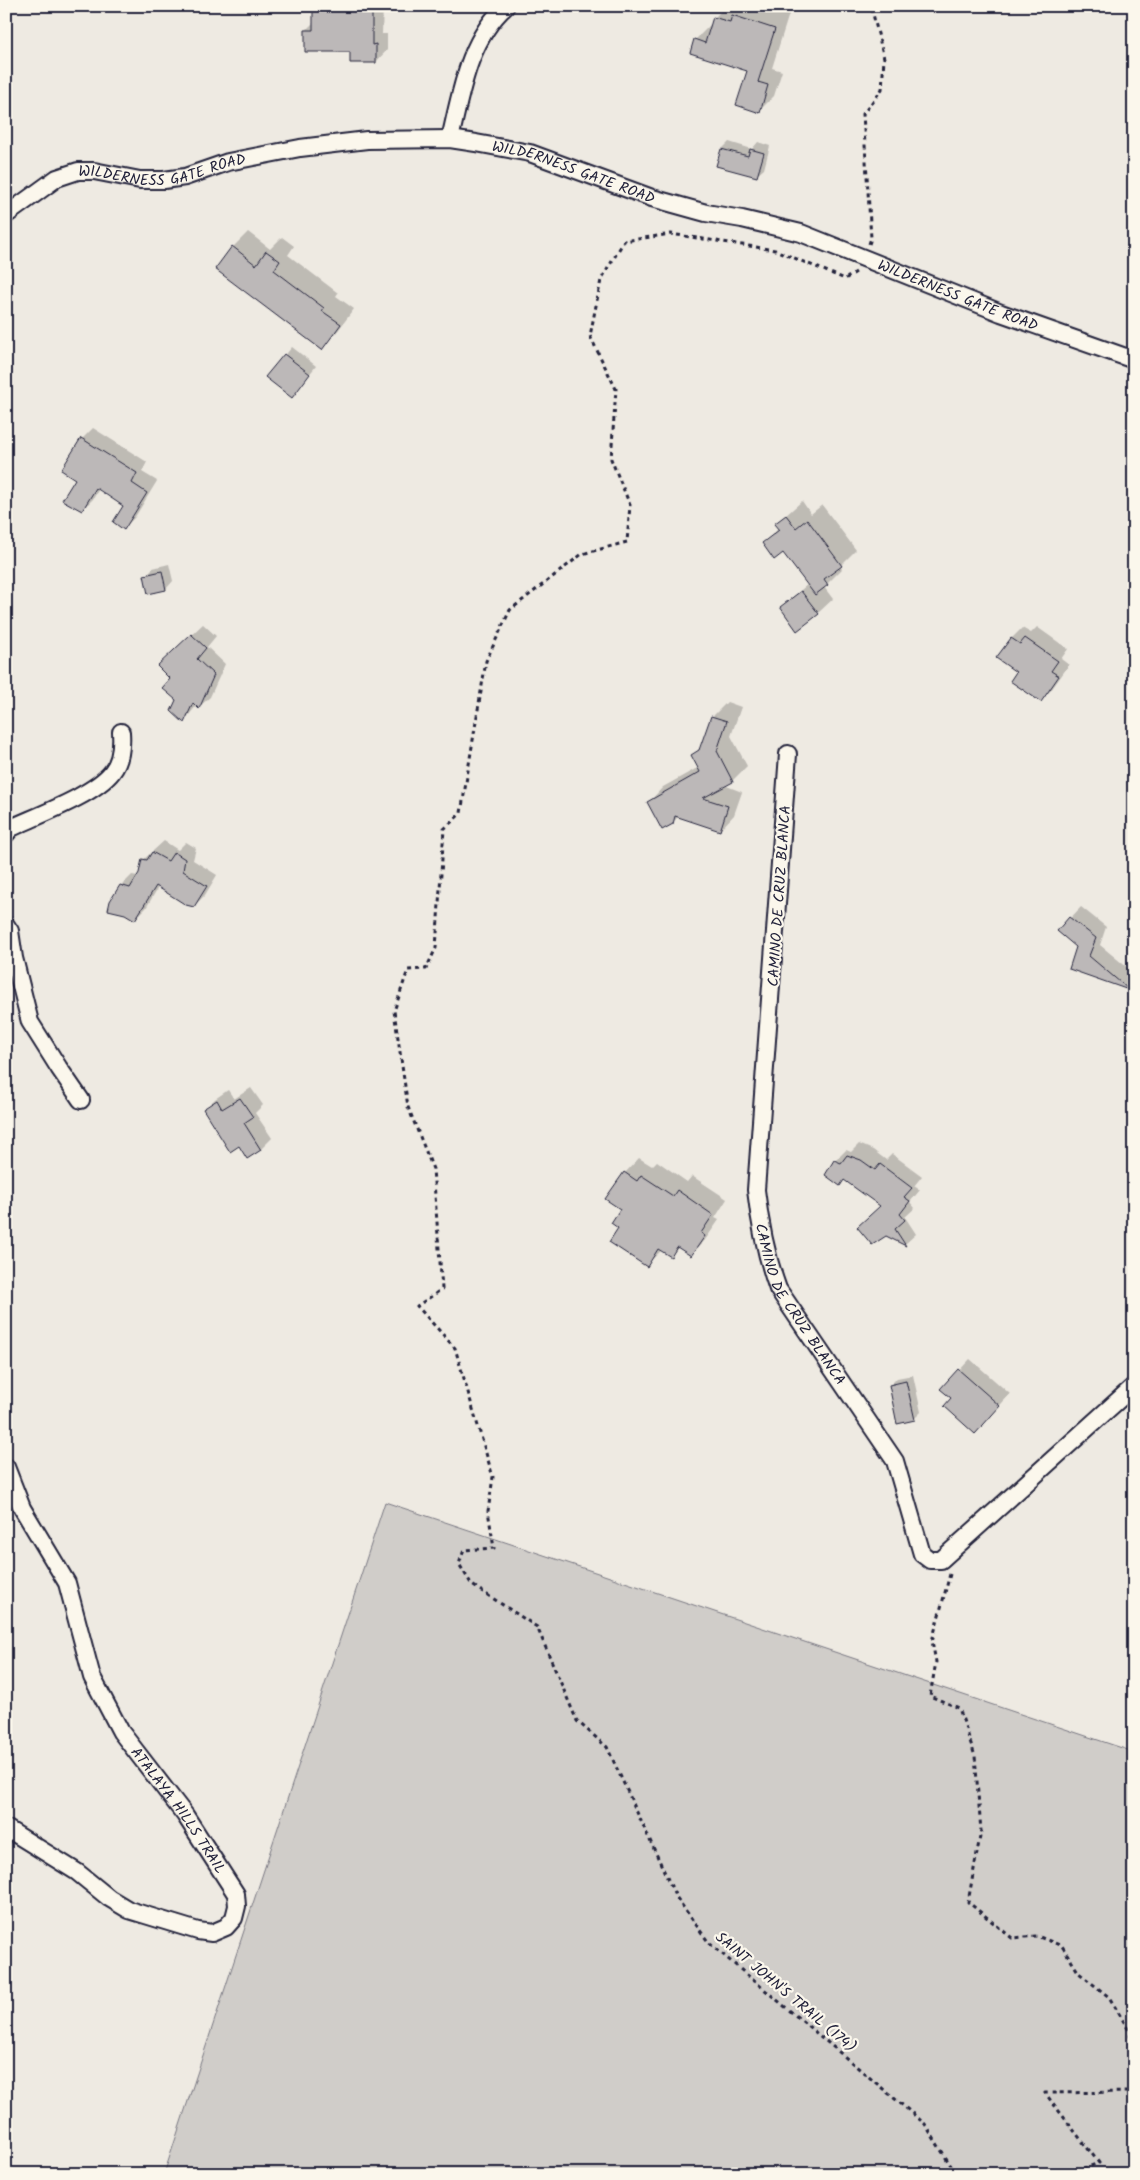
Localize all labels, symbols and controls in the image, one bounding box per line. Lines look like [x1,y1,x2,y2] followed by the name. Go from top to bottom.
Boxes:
[490,135,658,211] street label: WILDERNESS GATE ROAD
[79,148,248,193] street label: WILDERNESS GATE ROAD
[874,254,1042,338] street label: WILDERNESS GATE ROAD
[762,805,798,987] street label: CAMINO DE CRUZ BLANCA
[748,1222,851,1391] street label: CAMINO DE CRUZ BLANCA
[124,1742,231,1879] street label: ATALAYA HILLS TRAIL
[709,1926,861,2059] street label: SAINT JOHN'S TRAIL (174)

